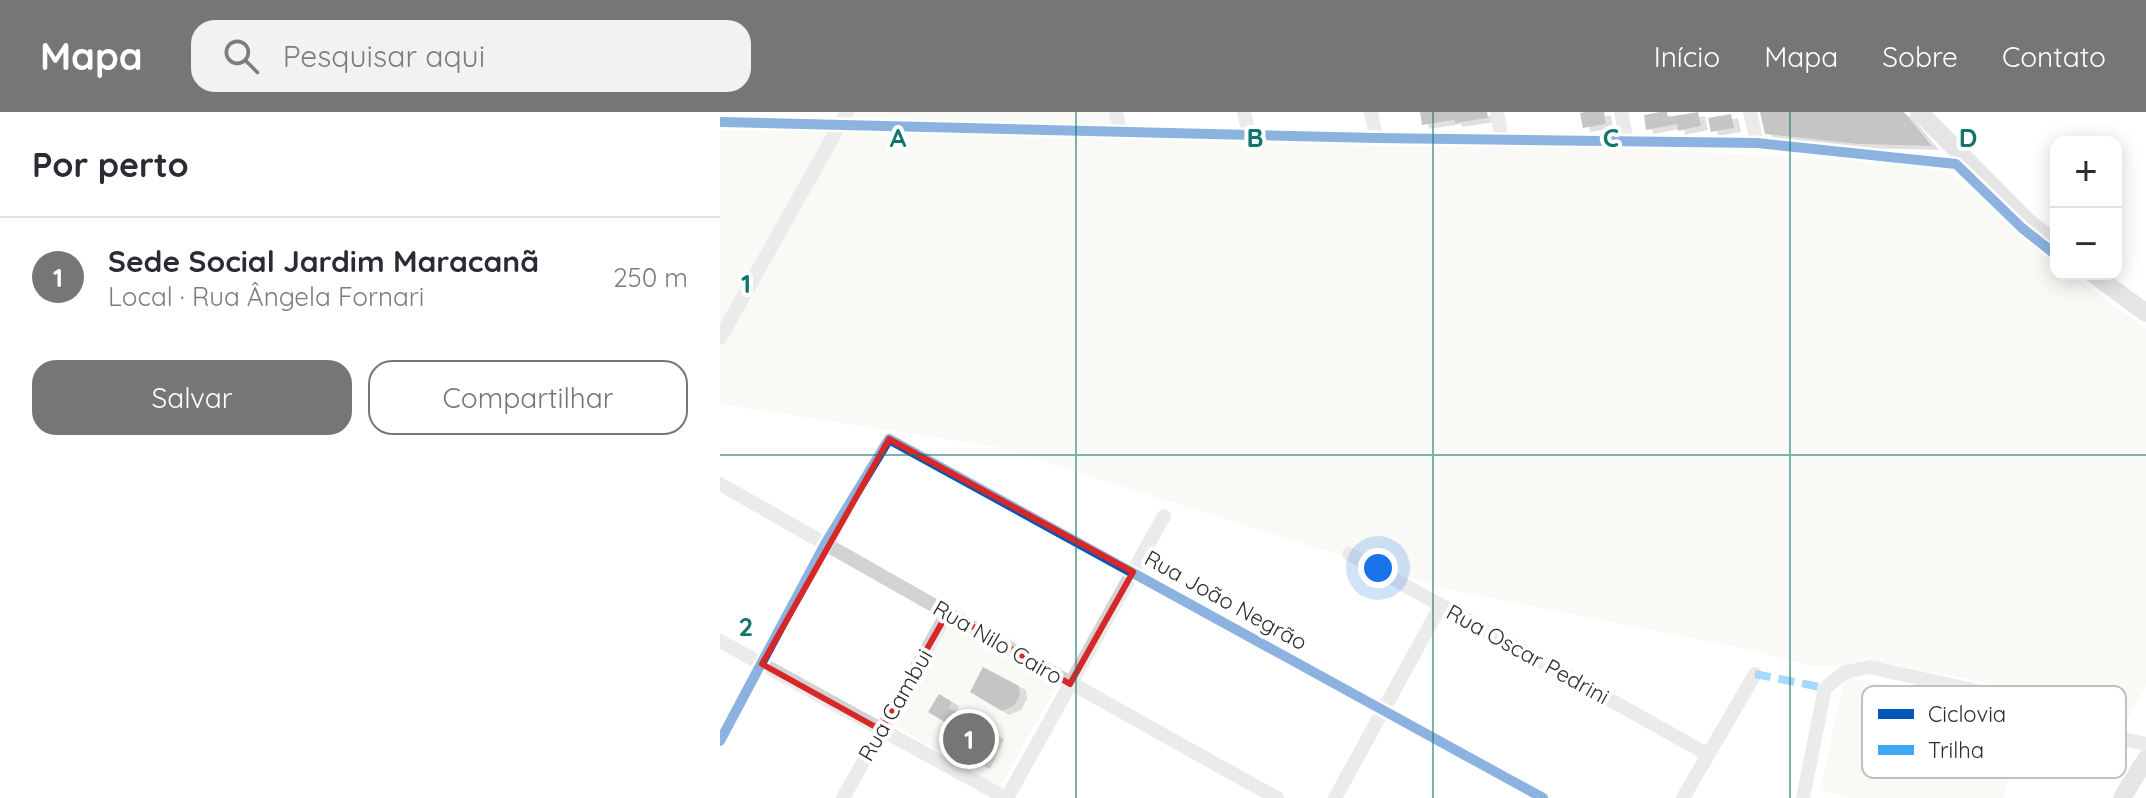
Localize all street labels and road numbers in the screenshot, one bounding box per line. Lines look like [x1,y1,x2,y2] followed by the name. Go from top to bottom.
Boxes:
[1140,544,1312,656] street label: Rua João Negrão
[928,594,1068,690] street label: Rua Nilo Cairo
[1442,598,1614,710] street label: Rua Oscar Pedrini
[852,644,938,766] street label: Rua Cambui

